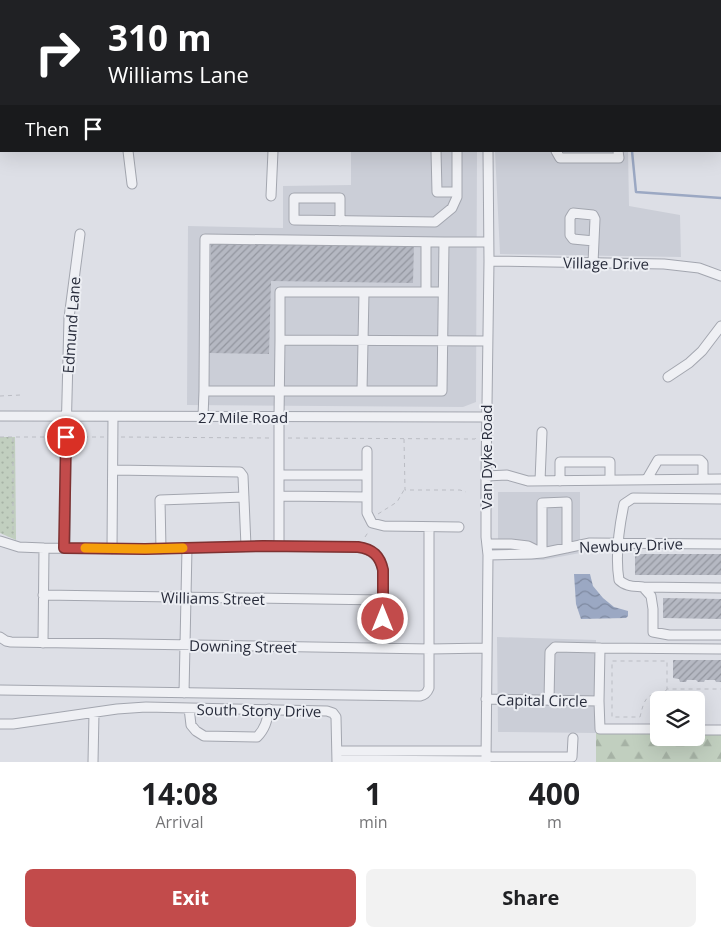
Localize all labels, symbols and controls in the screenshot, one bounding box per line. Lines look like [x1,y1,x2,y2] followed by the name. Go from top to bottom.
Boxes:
[108,14,212,61] text: 310 m
[25,20,90,85] icon: right
[108,59,249,89] text: Williams Lane
[79,115,107,143] icon: arrive
[25,116,69,142] text: Then
[563,252,649,274] street label: Village Drive
[58,276,84,374] street label: Edmund Lane
[476,405,496,509] street label: Van Dyke Road
[198,407,288,427] street label: 27 Mile Road
[45,416,87,458] pin
[52,423,80,451] icon: arrive
[579,533,683,557] street label: Newbury Drive
[161,587,265,609] street label: Williams Street
[356,592,408,644] position arrow
[189,635,297,657] street label: Downing Street
[496,689,588,711] street label: Capital Circle
[650,691,705,746] map controls
[650,691,705,746] button: layers
[196,699,322,721] street label: South Stony Drive
[141,773,218,814] text: 14:08
[365,773,382,814] text: 1
[529,773,580,814] text: 400
[155,811,204,833] text: Arrival
[359,811,388,833] text: min
[547,811,562,833] text: m
[25,869,356,927] button: Exit
[366,869,696,927] button: Share

